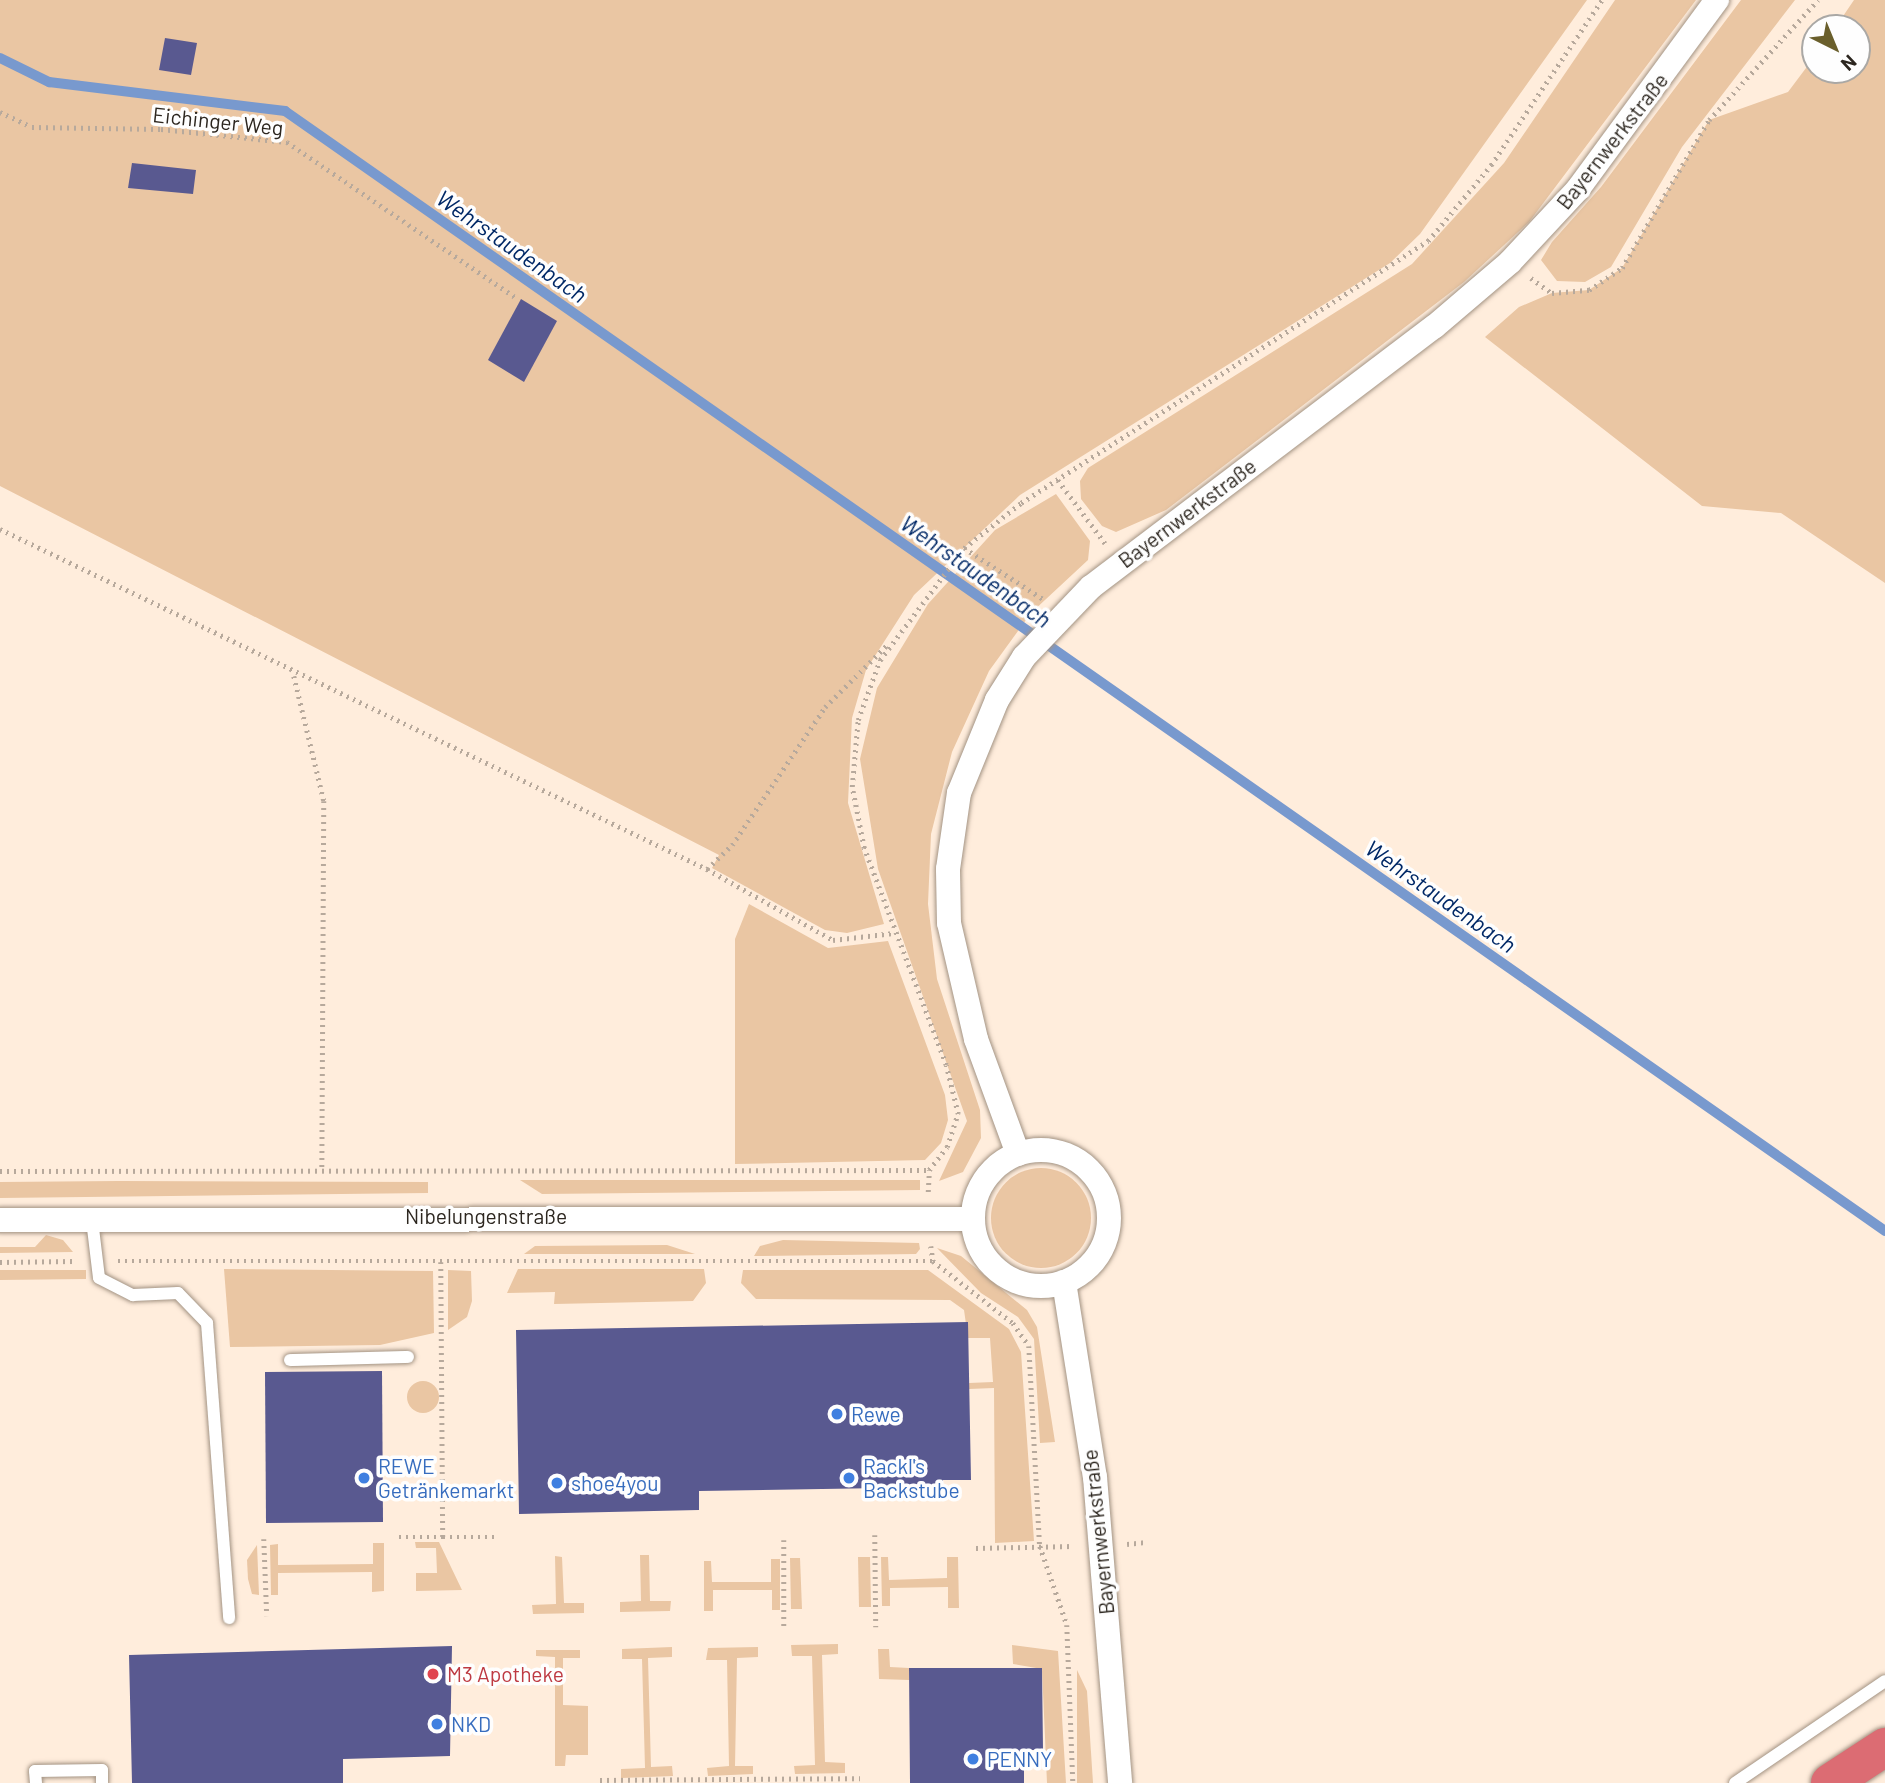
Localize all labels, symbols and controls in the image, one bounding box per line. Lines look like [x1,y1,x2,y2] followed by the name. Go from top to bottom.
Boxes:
[1801,14,1871,84] north arrow
[1837,51,1862,76] text: N
[1551,68,1673,214] street label: Bayernwerkstraße
[152,102,284,140] street label: Eichinger Weg
[431,184,593,308] water label: Wehrstaudenbach
[1113,453,1261,573] street label: Bayernwerkstraße
[895,509,1057,633] water label: Wehrstaudenbach
[1360,834,1522,958] water label: Wehrstaudenbach
[405,1203,567,1229] street label: Nibelungenstraße
[851,1401,901,1427] place label: Rewe
[829,1406,845,1422] marker: Rewe
[1077,1448,1119,1616] street label: Bayernwerkstraße
[378,1453,514,1503] place label: REWE Getränkemarkt
[863,1453,960,1503] place label: Rackl's Backstube
[356,1470,372,1486] marker: REWE Getränkemarkt
[571,1470,659,1496] place label: shoe4you
[841,1470,857,1486] marker: Rackl's Backstube
[549,1475,565,1491] marker: shoe4you
[447,1661,564,1687] place label: M3 Apotheke
[425,1666,441,1682] marker: M3 Apotheke
[451,1711,491,1737] place label: NKD
[429,1716,445,1732] marker: NKD
[987,1746,1052,1772] place label: PENNY
[965,1751,981,1767] marker: PENNY

